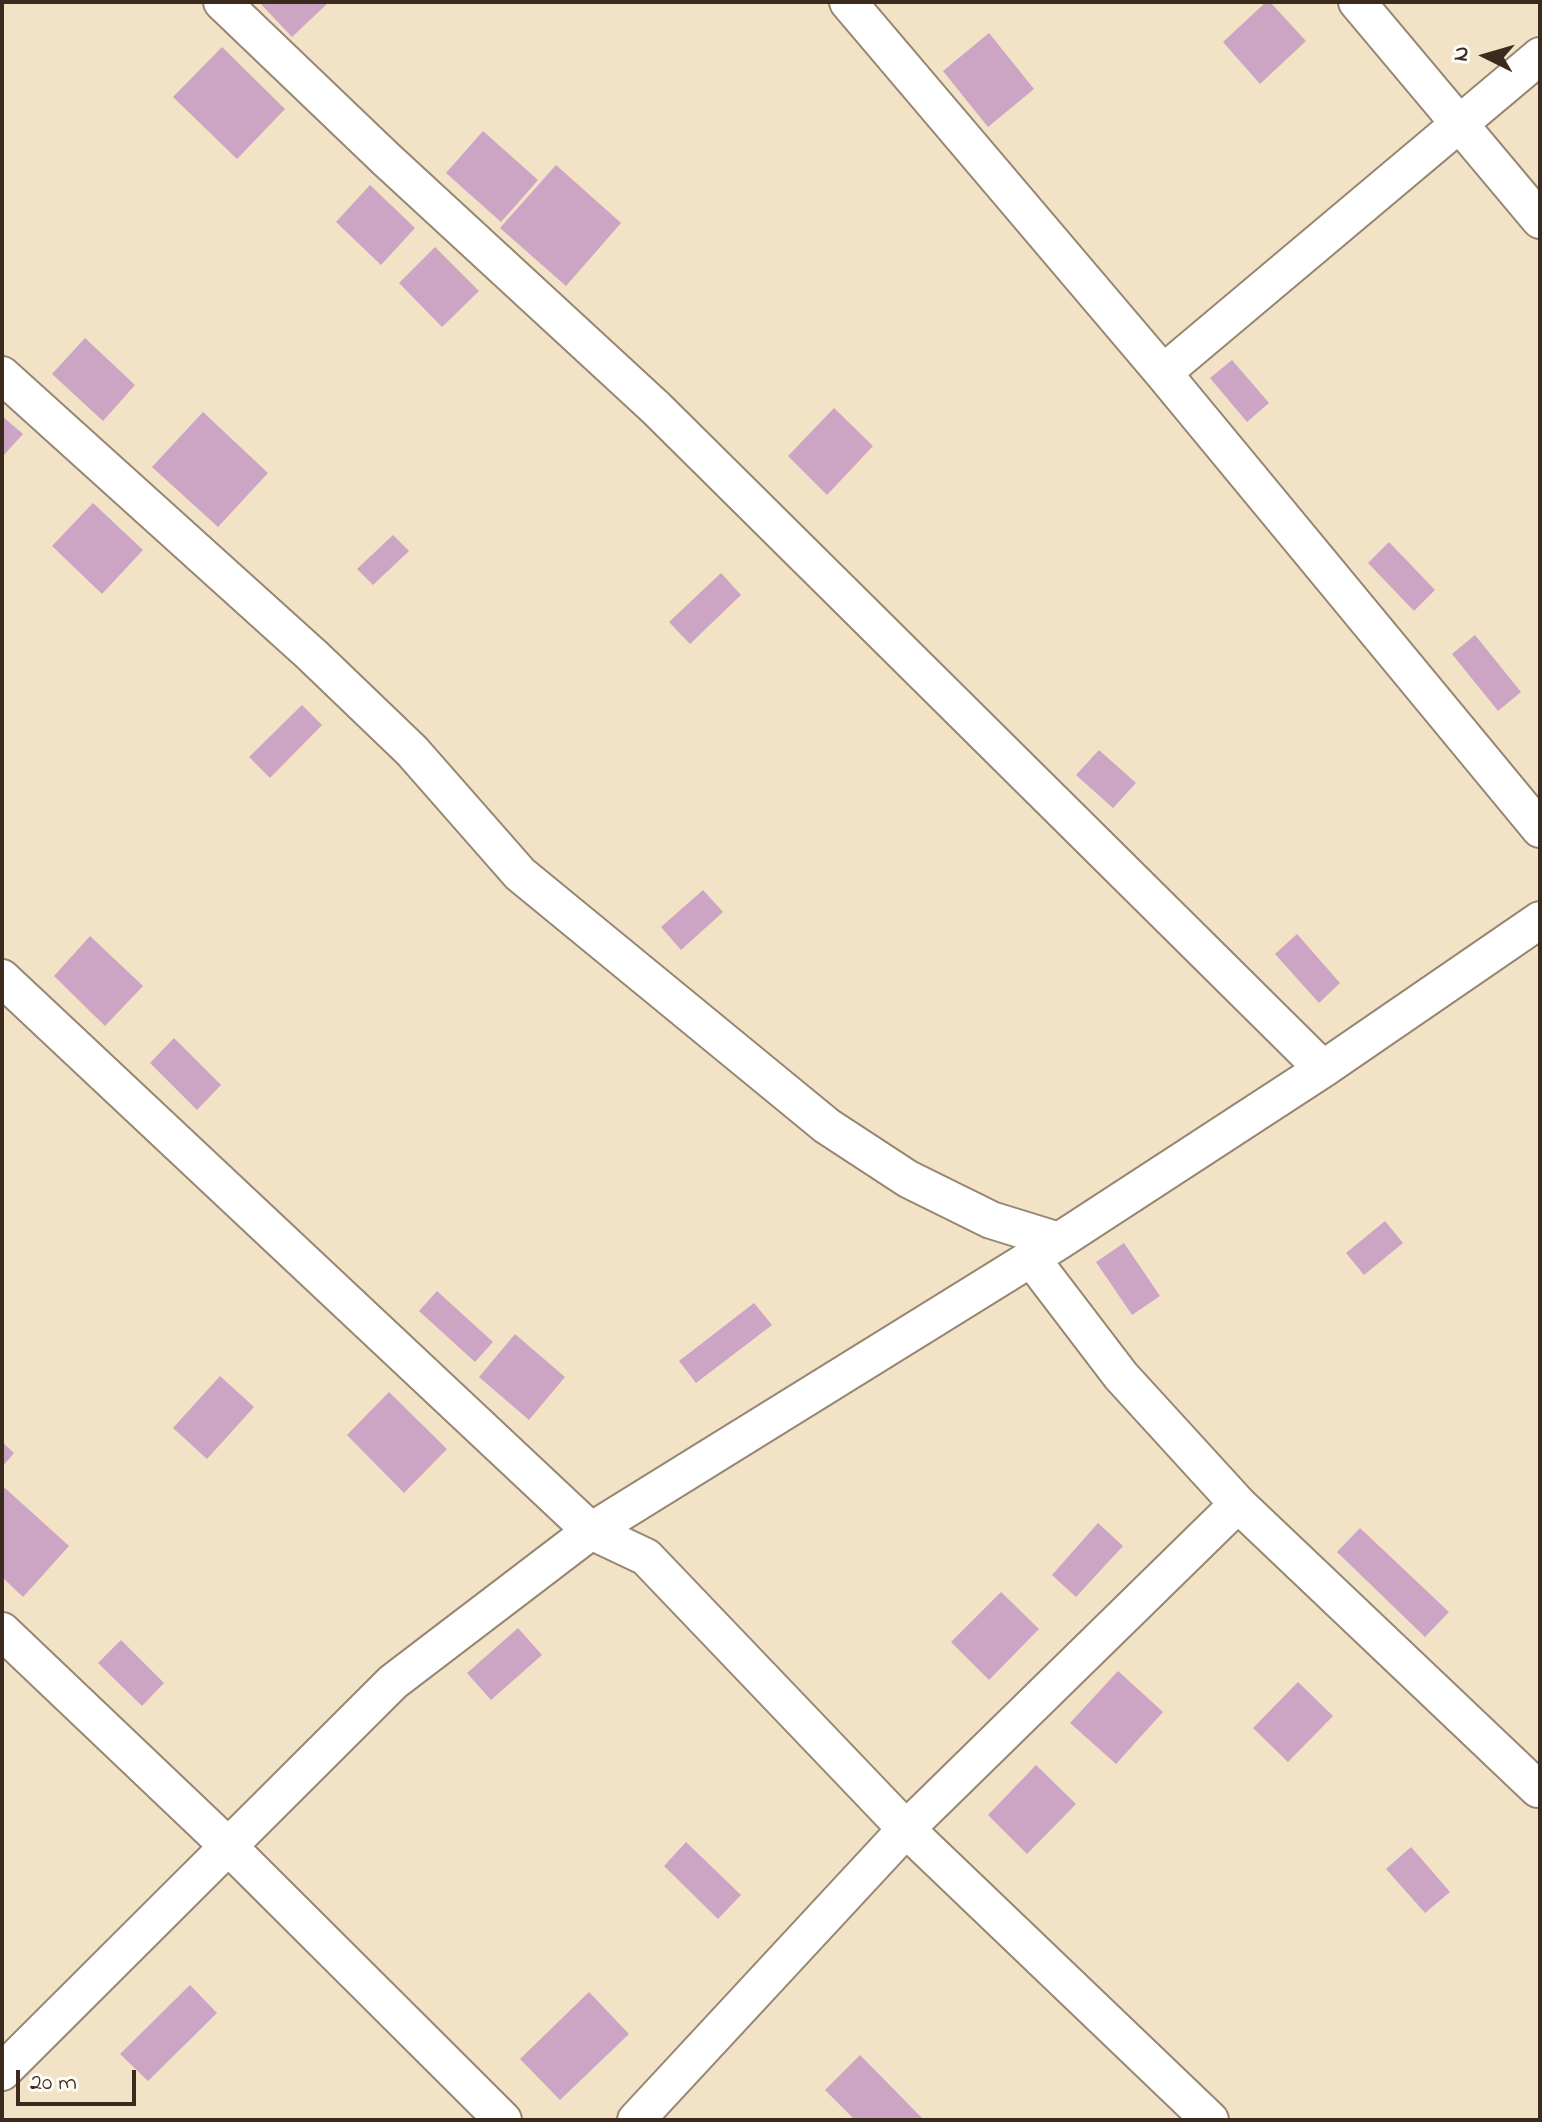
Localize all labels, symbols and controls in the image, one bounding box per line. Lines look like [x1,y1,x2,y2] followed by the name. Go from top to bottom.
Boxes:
[1446,16,1526,96] north arrow
[1446,45,1479,63] text: N
[20,2054,140,2104] scale bar
[30,2066,77,2101] text: 20 m

